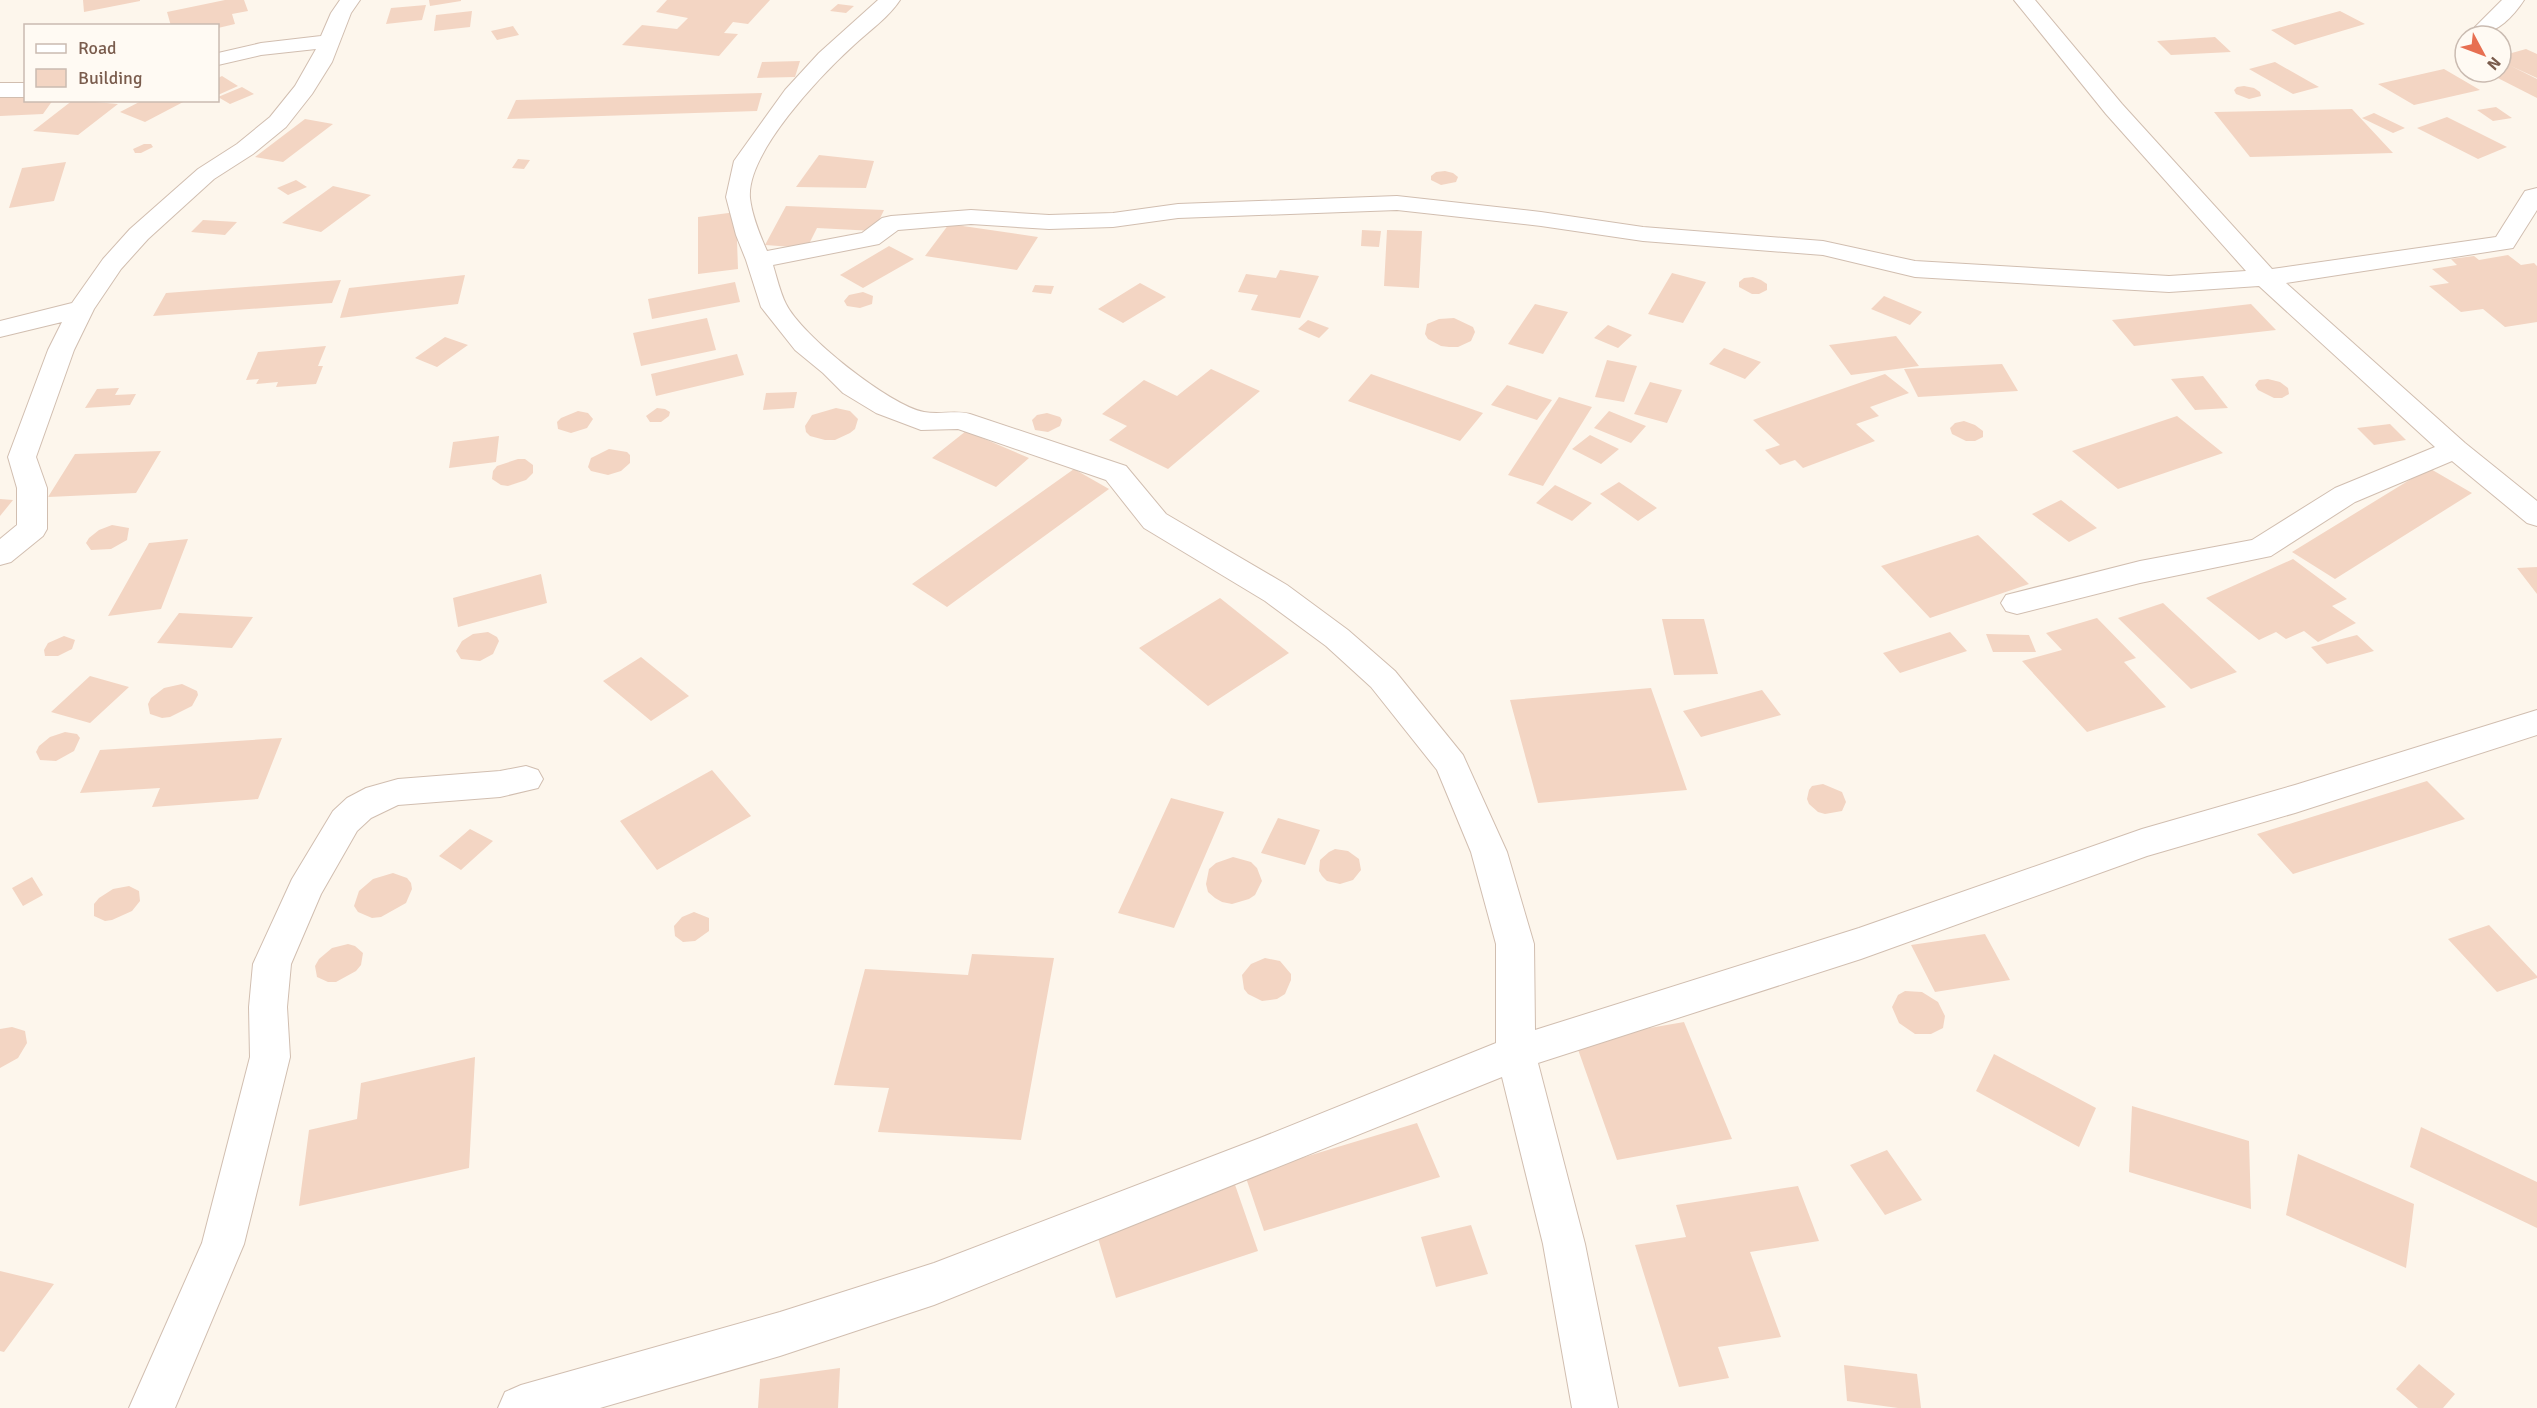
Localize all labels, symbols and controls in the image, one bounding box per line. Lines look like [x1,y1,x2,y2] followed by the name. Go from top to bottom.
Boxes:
[24,24,219,102] legend
[2453,24,2513,84] north arrow
[78,37,117,59] text: Road
[2482,52,2505,74] text: N
[78,67,142,89] text: Building

